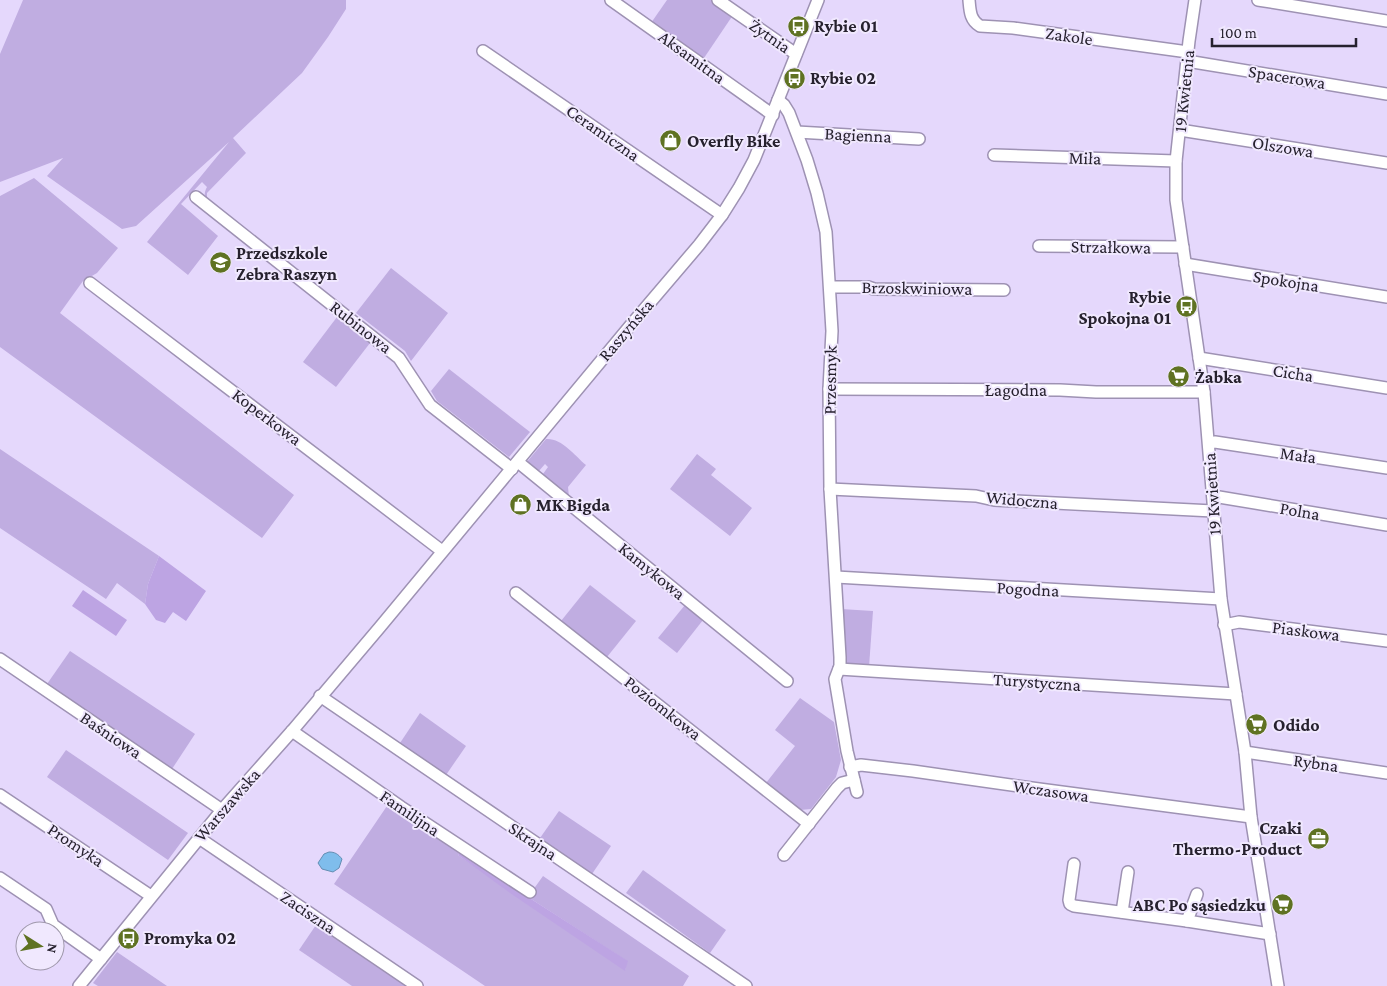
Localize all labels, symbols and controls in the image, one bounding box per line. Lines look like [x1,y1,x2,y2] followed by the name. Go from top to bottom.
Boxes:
[786,14,810,38] bus stop icon: Rybie 01
[745,15,795,57] street label: Żytnia
[1212,15,1356,47] scale bar
[814,16,878,36] place label: Rybie 01
[1044,23,1094,49] street label: Zakole
[1220,25,1257,41] text: 100 m
[655,26,729,88] street label: Aksamitna
[1170,49,1198,133] street label: 19 Kwietnia
[1247,61,1327,93] street label: Spacerowa
[782,66,806,90] bus stop icon: Rybie 02
[810,68,876,88] place label: Rybie 02
[562,100,644,166] street label: Ceramiczna
[824,123,892,147] street label: Bagienna
[659,129,683,153] shop icon: Overfly Bike
[687,131,780,151] place label: Overfly Bike
[1251,132,1315,162] street label: Olszowa
[1068,147,1102,169] street label: Miła
[1071,236,1151,258] street label: Strzałkowa
[236,243,338,284] place label: Przedszkole Zebra Raszyn
[208,251,232,275] school or university icon: Przedszkole Zebra Raszyn
[1251,266,1320,297] street label: Spokojna
[861,277,973,299] street label: Brzoskwiniowa
[1078,287,1171,329] place label: Rybie Spokojna 01
[594,295,658,365] street label: Raszyńska
[1175,295,1199,319] bus stop icon: Rybie Spokojna 01
[326,297,396,357] street label: Rubinowa
[819,345,841,415] street label: Przesmyk
[1271,360,1315,386] street label: Cicha
[1167,365,1191,389] supermarket icon: Żabka
[1195,367,1242,387] place label: Żabka
[985,380,1047,400] street label: Łagodna
[228,384,306,450] street label: Koperkowa
[1279,443,1317,467] street label: Mała
[1199,452,1225,536] street label: 19 Kwietnia
[985,487,1059,513] street label: Widoczna
[508,493,532,517] shop icon: MK Bigda
[536,495,610,515] place label: MK Bigda
[1278,498,1322,524] street label: Polna
[615,538,689,604] street label: Kamykowa
[996,577,1060,601] street label: Pogodna
[1271,617,1341,645] street label: Piaskowa
[992,669,1082,695] street label: Turystyczna
[621,672,705,744] street label: Poziomkowa
[76,707,146,763] street label: Baśniowa
[1245,713,1269,737] supermarket icon: Odido
[1273,715,1320,735] place label: Odido
[1292,750,1340,776] street label: Rybna
[190,764,264,846] street label: Warszawska
[1012,776,1090,806] street label: Wczasowa
[376,786,444,841] street label: Familijna
[505,818,561,865] street label: Skrajna
[1173,818,1303,859] place label: Czaki Thermo-Product
[44,819,108,871] street label: Promyka
[1306,826,1330,850] office icon: Czaki Thermo-Product
[276,886,340,938] street label: Zaciszna
[1270,893,1294,917] supermarket icon: ABC Po sąsiedzku
[1132,895,1267,915] place label: ABC Po sąsiedzku
[15,921,65,971] north arrow
[116,926,140,950] bus stop icon: Promyka 02
[144,928,236,948] place label: Promyka 02
[44,942,62,955] text: N

